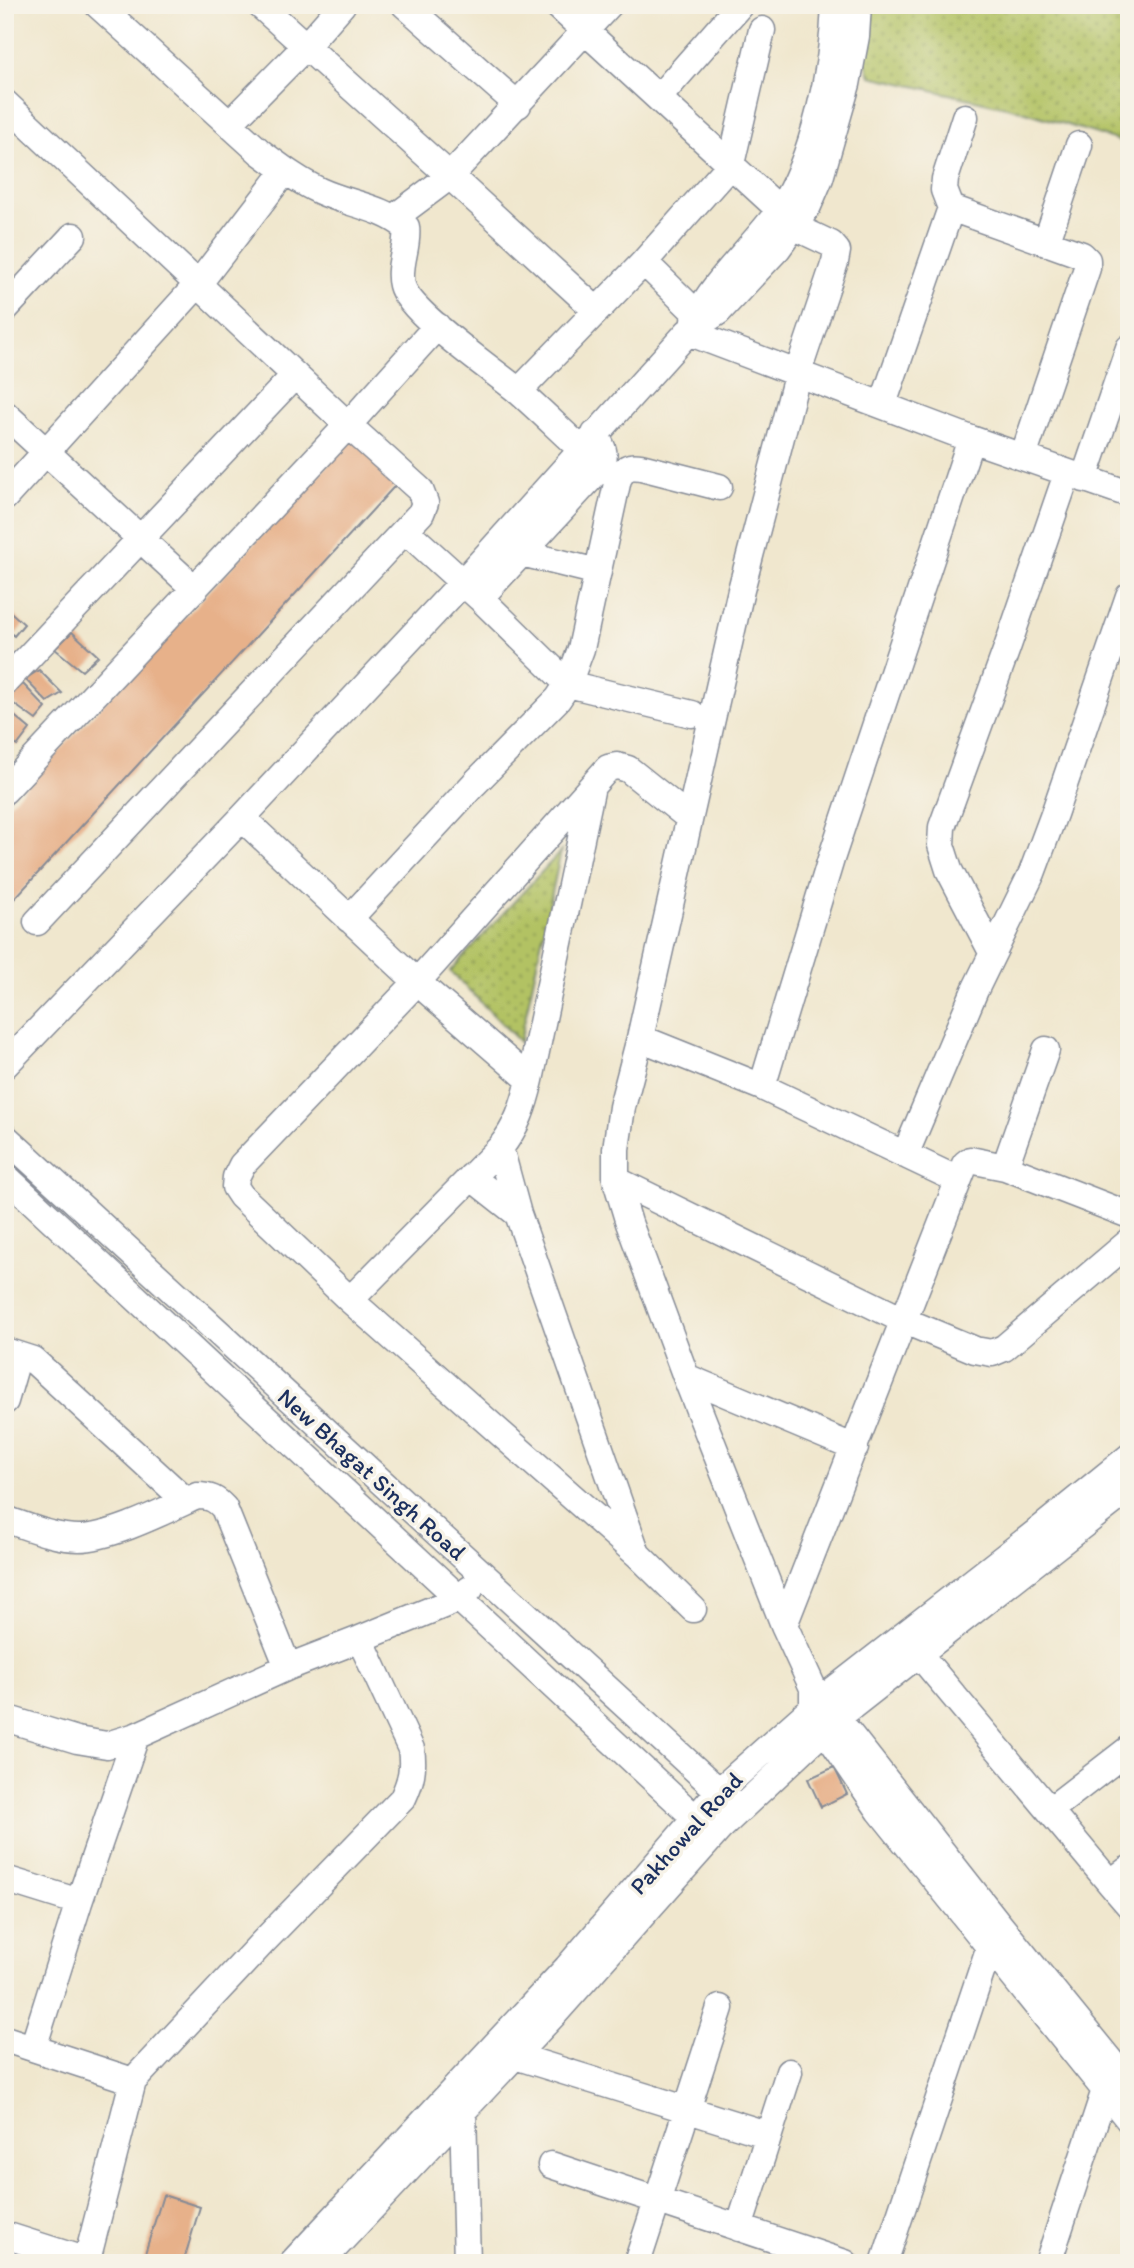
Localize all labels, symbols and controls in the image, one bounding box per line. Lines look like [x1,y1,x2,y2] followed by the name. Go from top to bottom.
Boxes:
[272,1382,472,1566] street label: New Bhagat Singh Road
[624,1766,749,1900] street label: Pakhowal Road

